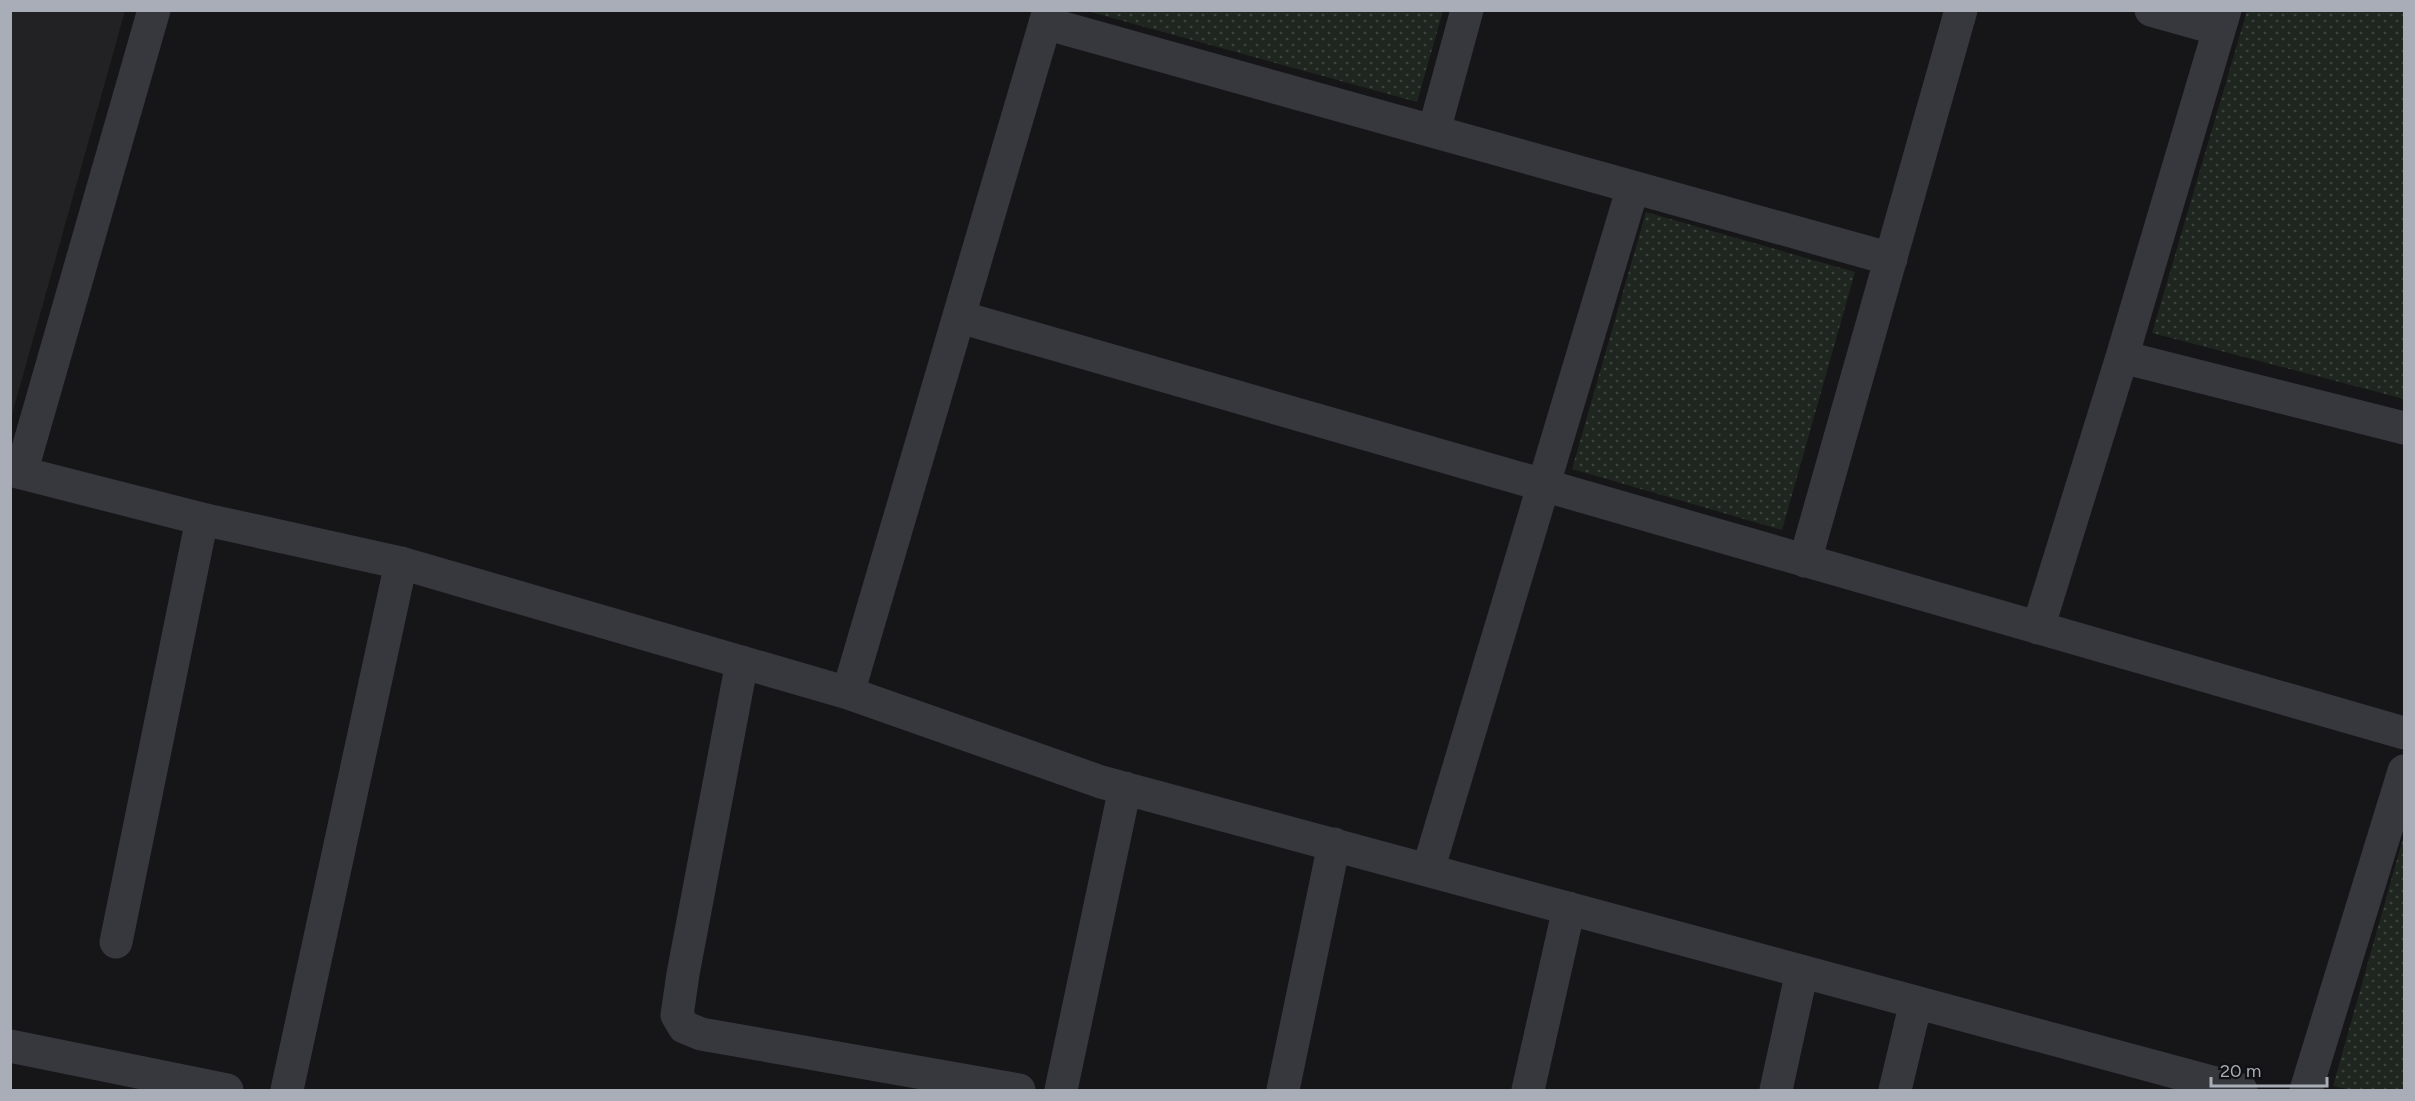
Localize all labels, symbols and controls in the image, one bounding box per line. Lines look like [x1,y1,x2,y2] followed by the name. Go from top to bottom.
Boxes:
[2211,1050,2326,1088] scale bar
[2220,1060,2261,1082] text: 20 m

